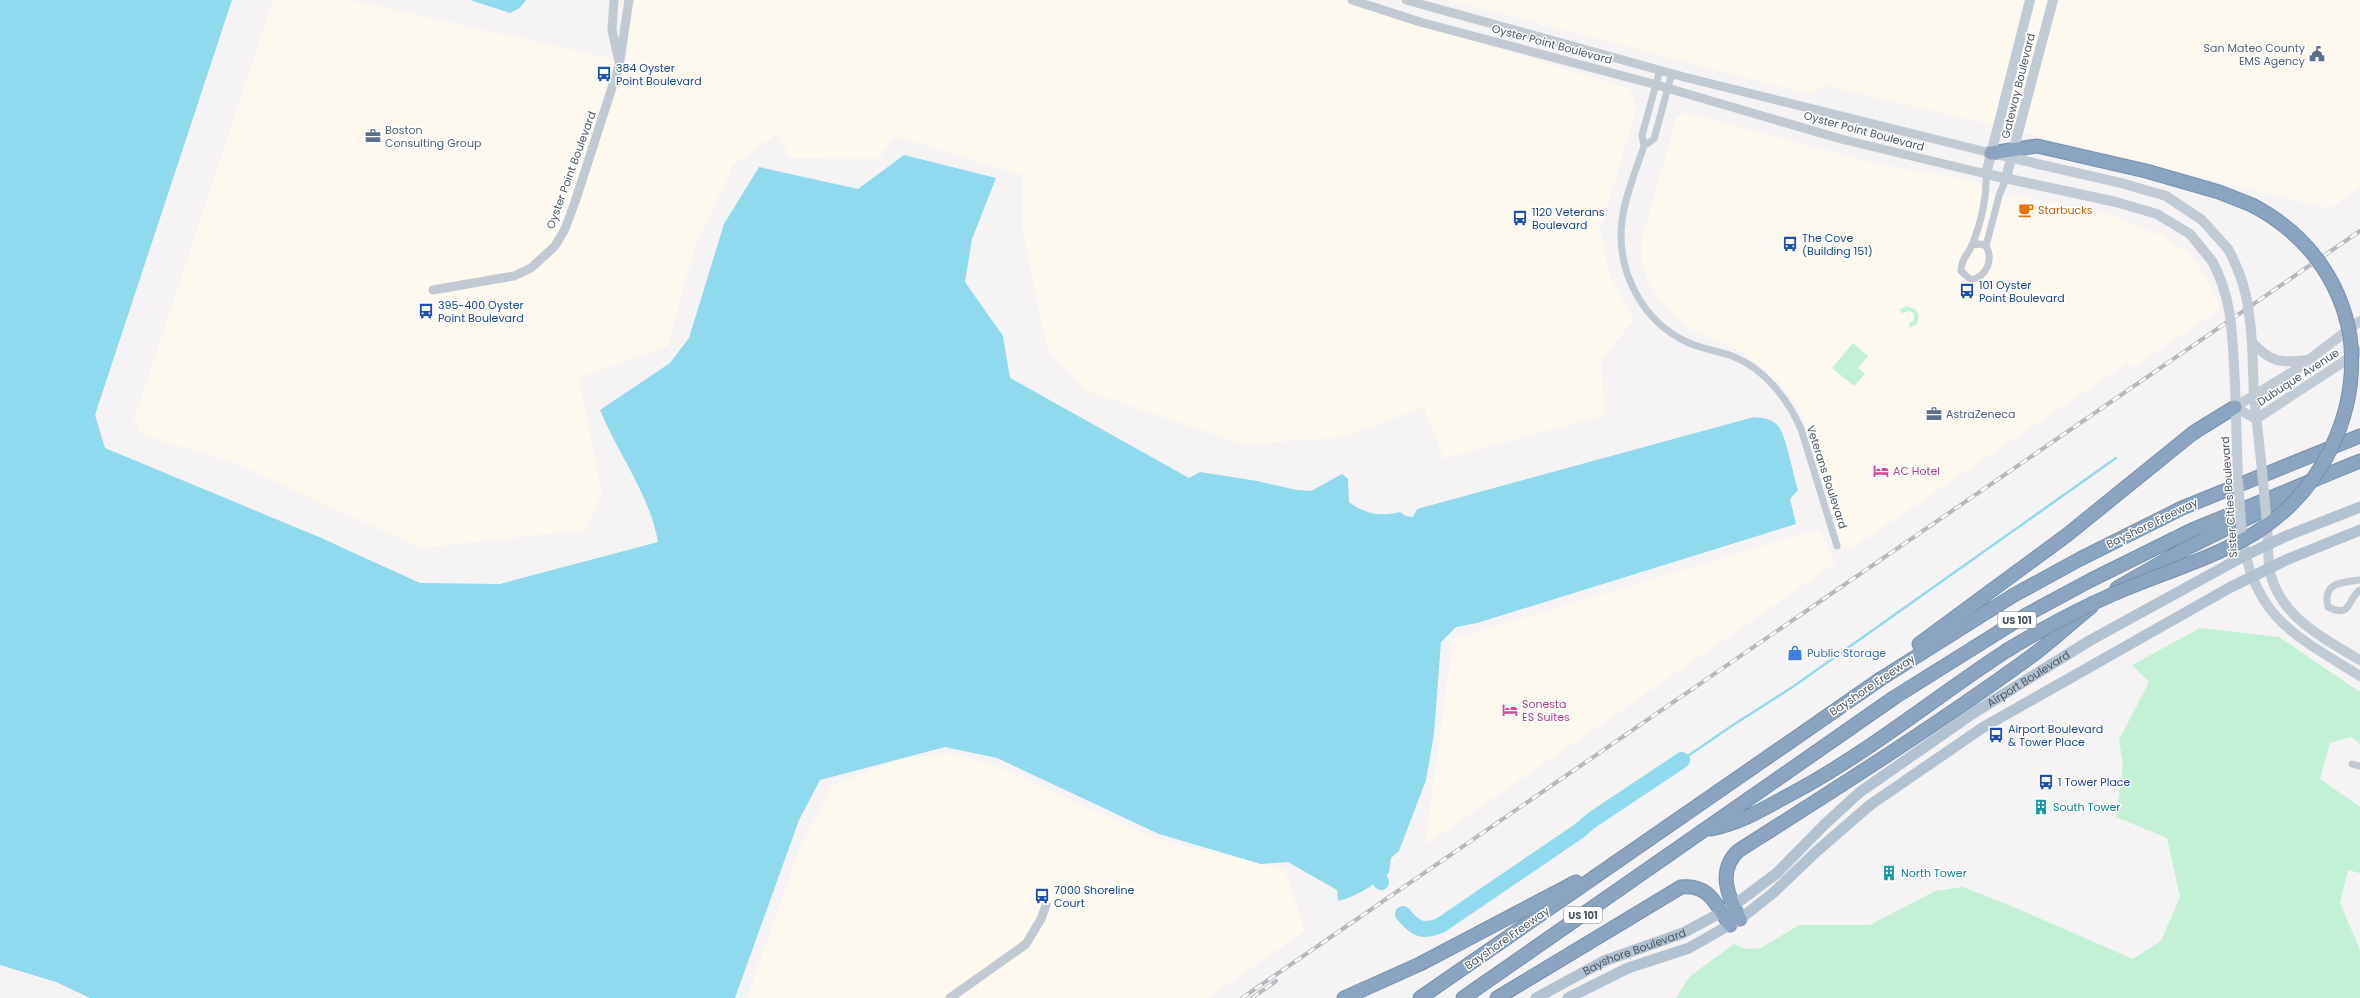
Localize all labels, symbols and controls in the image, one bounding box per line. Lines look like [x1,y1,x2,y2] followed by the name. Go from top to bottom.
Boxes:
[1490,20,1614,68] street label: Oyster Point Boulevard
[1997,32,2039,140] street label: Gateway Boulevard
[2204,40,2306,69] place label: San Mateo County EMS Agency
[2308,45,2326,63] public building icon: San Mateo County EMS Agency
[616,60,702,89] place label: 384 Oyster Point Boulevard
[595,65,613,83] bus stop icon: 384 Oyster Point Boulevard
[1802,107,1926,155] street label: Oyster Point Boulevard
[542,109,600,231] street label: Oyster Point Boulevard
[385,122,481,151] place label: Boston Consulting Group
[364,127,382,145] office icon: Boston Consulting Group
[2017,201,2035,219] cafe icon: Starbucks
[2038,202,2093,218] place label: Starbucks
[1532,204,1605,233] place label: 1120 Veterans Boulevard
[1511,209,1529,227] bus stop icon: 1120 Veterans Boulevard
[1802,230,1873,259] place label: The Cove (Building 151)
[1781,235,1799,253] bus stop icon: The Cove (Building 151)
[1979,277,2065,306] place label: 101 Oyster Point Boulevard
[1958,282,1976,300] bus stop icon: 101 Oyster Point Boulevard
[438,297,524,326] place label: 395-400 Oyster Point Boulevard
[417,302,435,320] bus stop icon: 395-400 Oyster Point Boulevard
[2254,344,2342,410] street label: Dubuque Avenue
[1925,405,1943,423] office icon: AstraZeneca
[1946,406,2015,422] place label: AstraZeneca
[1803,423,1851,531] street label: Veterans Boulevard
[2217,436,2241,558] street label: Sister Cities Boulevard
[1872,462,1890,480] hotel icon: AC Hotel
[1893,463,1940,479] place label: AC Hotel
[2104,494,2201,552] street label: Bayshore Freeway
[1998,612,2036,628] road number: US 101
[1786,644,1804,662] shop icon: Public Storage
[1807,645,1886,661] place label: Public Storage
[1984,647,2073,711] street label: Airport Boulevard
[1826,650,1919,720] street label: Bayshore Freeway
[1522,696,1570,725] place label: Sonesta ES Suites
[1501,701,1519,719] hotel icon: Sonesta ES Suites
[2008,721,2103,750] place label: Airport Boulevard & Tower Place
[1987,726,2005,744] bus stop icon: Airport Boulevard & Tower Place
[2037,773,2055,791] bus stop icon: 1 Tower Place
[2058,774,2131,790] place label: 1 Tower Place
[2032,798,2050,816] building icon: South Tower
[2053,799,2120,815] place label: South Tower
[1880,864,1898,882] building icon: North Tower
[1901,865,1967,881] place label: North Tower
[1054,882,1135,911] place label: 7000 Shoreline Court
[1033,887,1051,905] bus stop icon: 7000 Shoreline Court
[1461,902,1553,973] street label: Bayshore Freeway
[1564,907,1602,923] road number: US 101
[1580,925,1688,979] street label: Bayshore Boulevard

